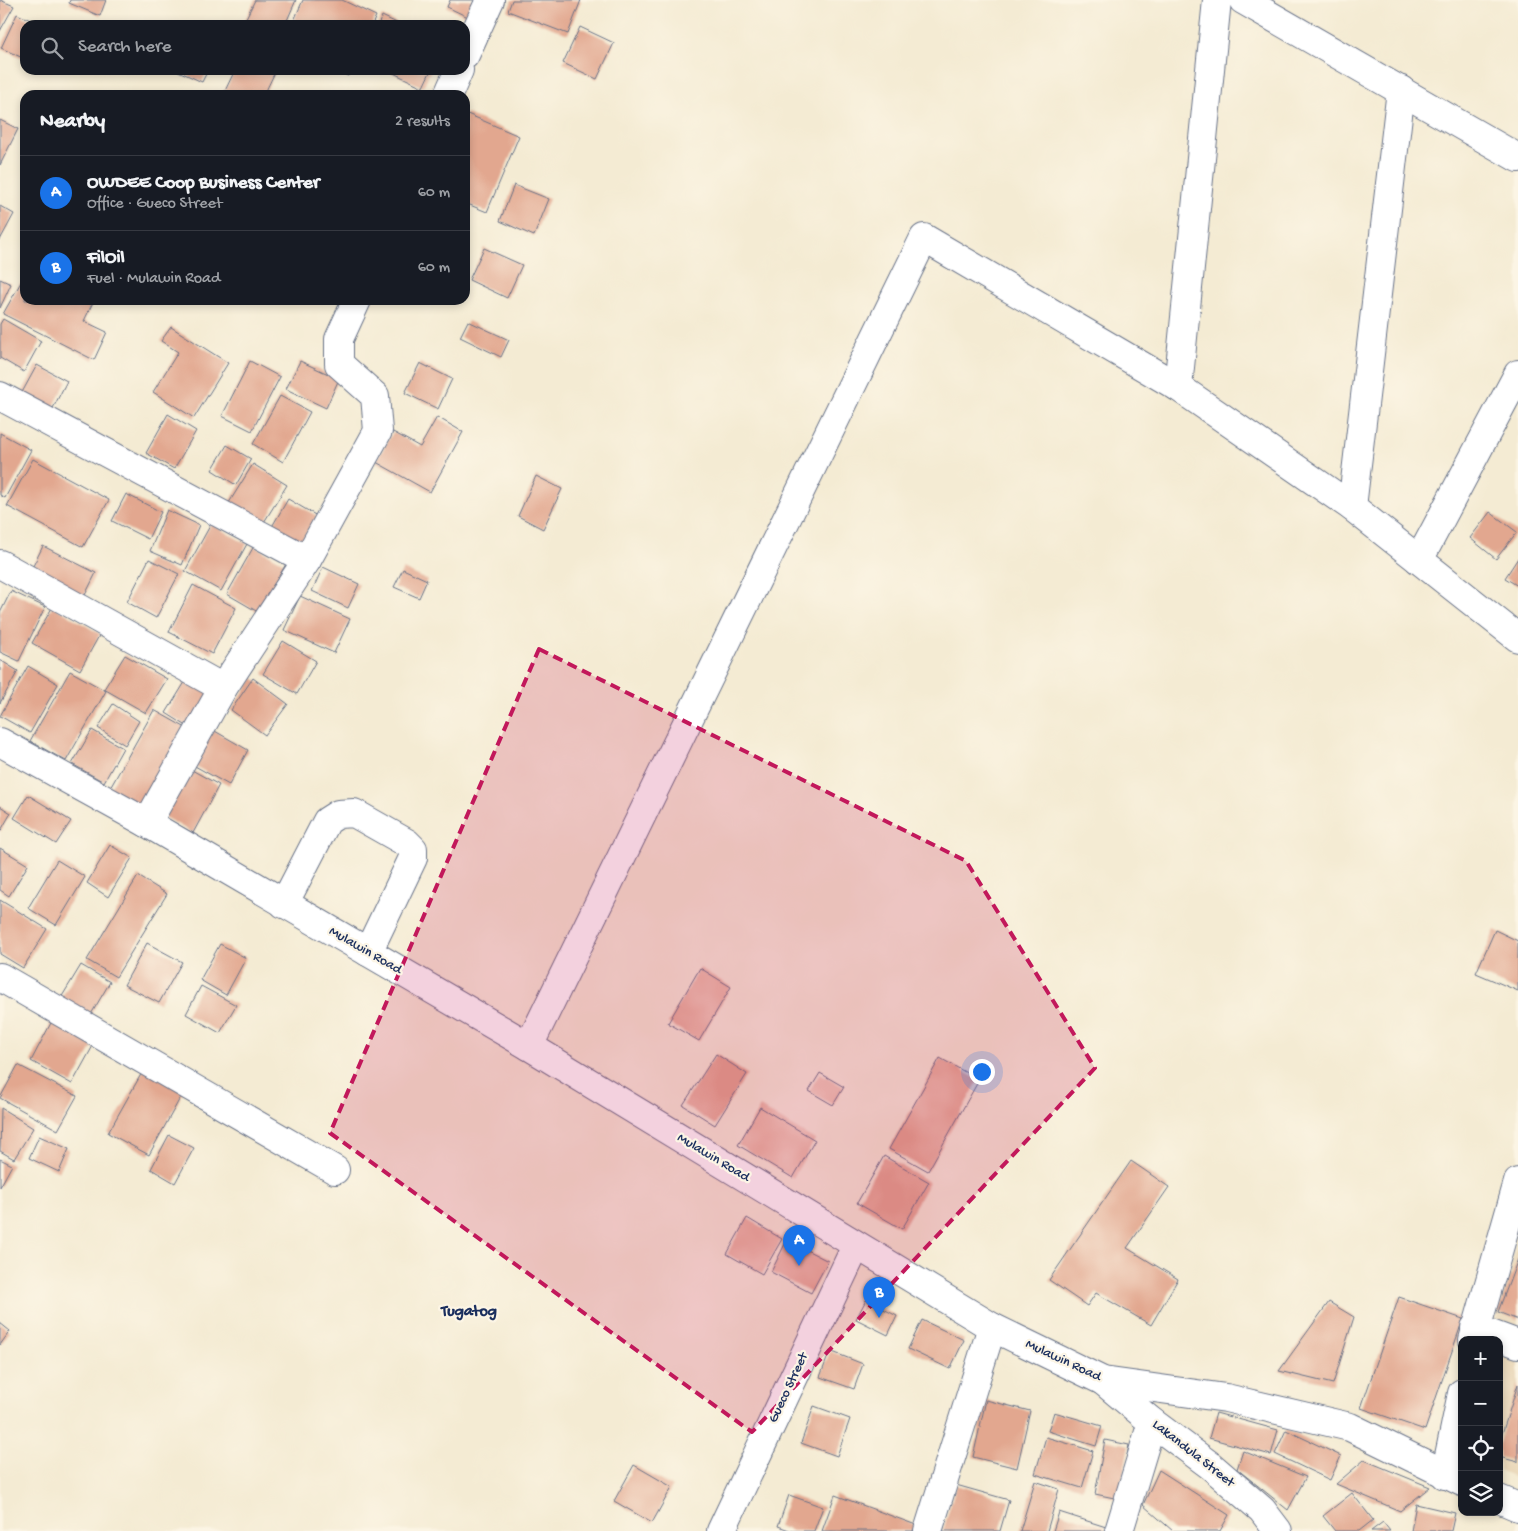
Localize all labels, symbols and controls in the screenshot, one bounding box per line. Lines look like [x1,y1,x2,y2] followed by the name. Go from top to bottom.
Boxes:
[20,20,470,75] search box
[38,34,66,62] icon: search
[78,36,172,59] text: Search here
[40,110,105,135] text: Nearby
[395,113,450,132] text: 2 results
[87,172,320,195] text: OWDEE Coop Business Center
[51,184,61,203] text: A
[418,184,450,203] text: 60 m
[87,195,222,214] text: Office · Gueco Street
[87,247,125,270] text: FilOil
[52,259,60,278] text: B
[418,259,450,278] text: 60 m
[87,270,220,289] text: Fuel · Mulawin Road
[325,923,406,980] street label: Mulawin Road
[969,1059,995,1085] your location
[674,1130,754,1187] street label: Mulawin Road
[783,1225,815,1266] pin: A
[863,1277,895,1318] pin: B
[439,1303,497,1322] district label: Tugatog
[1022,1336,1105,1387] street label: Mulawin Road
[1458,1336,1503,1516] map controls
[1458,1336,1503,1381] button: +
[765,1349,813,1426] street label: Gueco Street
[1458,1381,1503,1426] button: −
[1148,1417,1239,1492] street label: Lakandula Street
[1458,1426,1503,1471] button: locate
[1458,1471,1503,1516] button: layers

